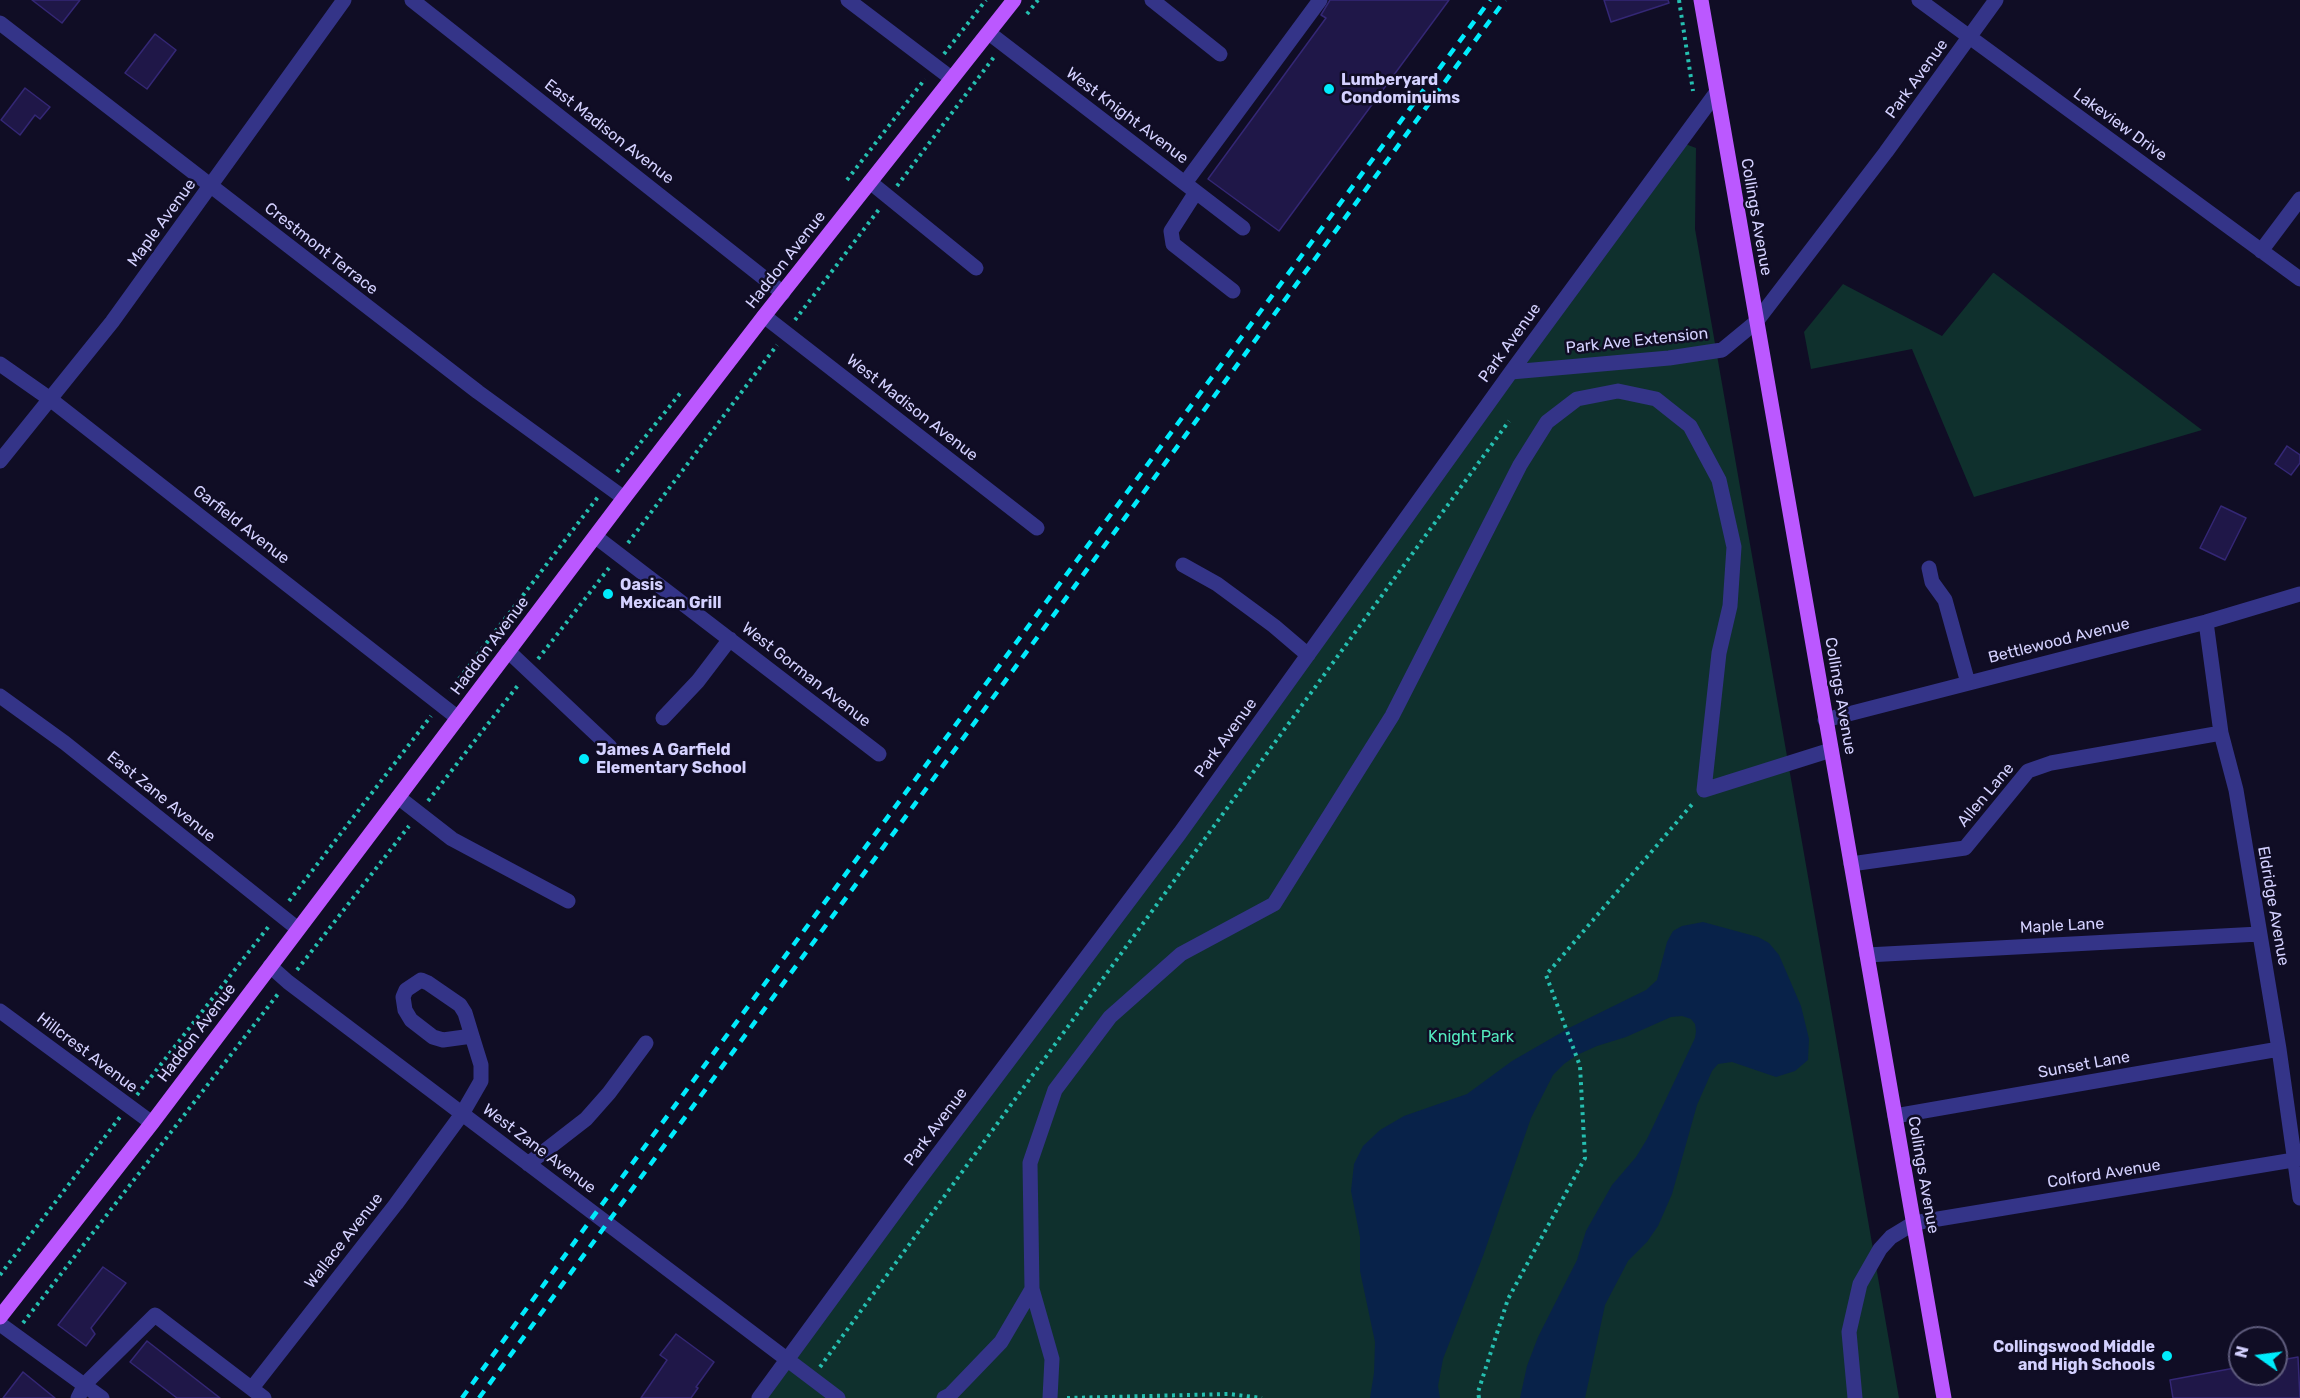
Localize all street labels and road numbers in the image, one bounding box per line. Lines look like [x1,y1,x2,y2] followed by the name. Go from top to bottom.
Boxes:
[1882,36,1952,122] street label: Park Avenue
[1062,64,1192,168] street label: West Knight Avenue
[541,76,677,188] street label: East Madison Avenue
[2069,85,2171,165] street label: Lakeview Drive
[1736,157,1776,277] street label: Collings Avenue
[124,175,200,271] street label: Maple Avenue
[261,199,381,299] street label: Crestmont Terrace
[742,208,830,312] street label: Haddon Avenue
[1475,300,1545,386] street label: Park Avenue
[1565,324,1709,358] street label: Park Ave Extension
[842,351,982,465] street label: West Madison Avenue
[189,481,293,569] street label: Garfield Avenue
[447,593,533,699] street label: Haddon Avenue
[1986,614,2132,668] street label: Bettlewood Avenue
[738,619,874,731] street label: West Gorman Avenue
[1820,636,1860,756] street label: Collings Avenue
[1191,695,1261,781] street label: Park Avenue
[103,747,219,847] street label: East Zane Avenue
[1954,759,2018,831] street label: Allen Lane
[2253,845,2293,967] street label: Eldridge Avenue
[2019,914,2105,938] street label: Maple Lane
[154,980,240,1086] street label: Haddon Avenue
[33,1009,141,1097] street label: Hillcrest Avenue
[2037,1047,2131,1083] street label: Sunset Lane
[900,1084,972,1170] street label: Park Avenue
[479,1100,599,1198] street label: West Zane Avenue
[1903,1115,1943,1235] street label: Collings Avenue
[2046,1156,2162,1192] street label: Colford Avenue
[301,1190,387,1292] street label: Wallace Avenue

